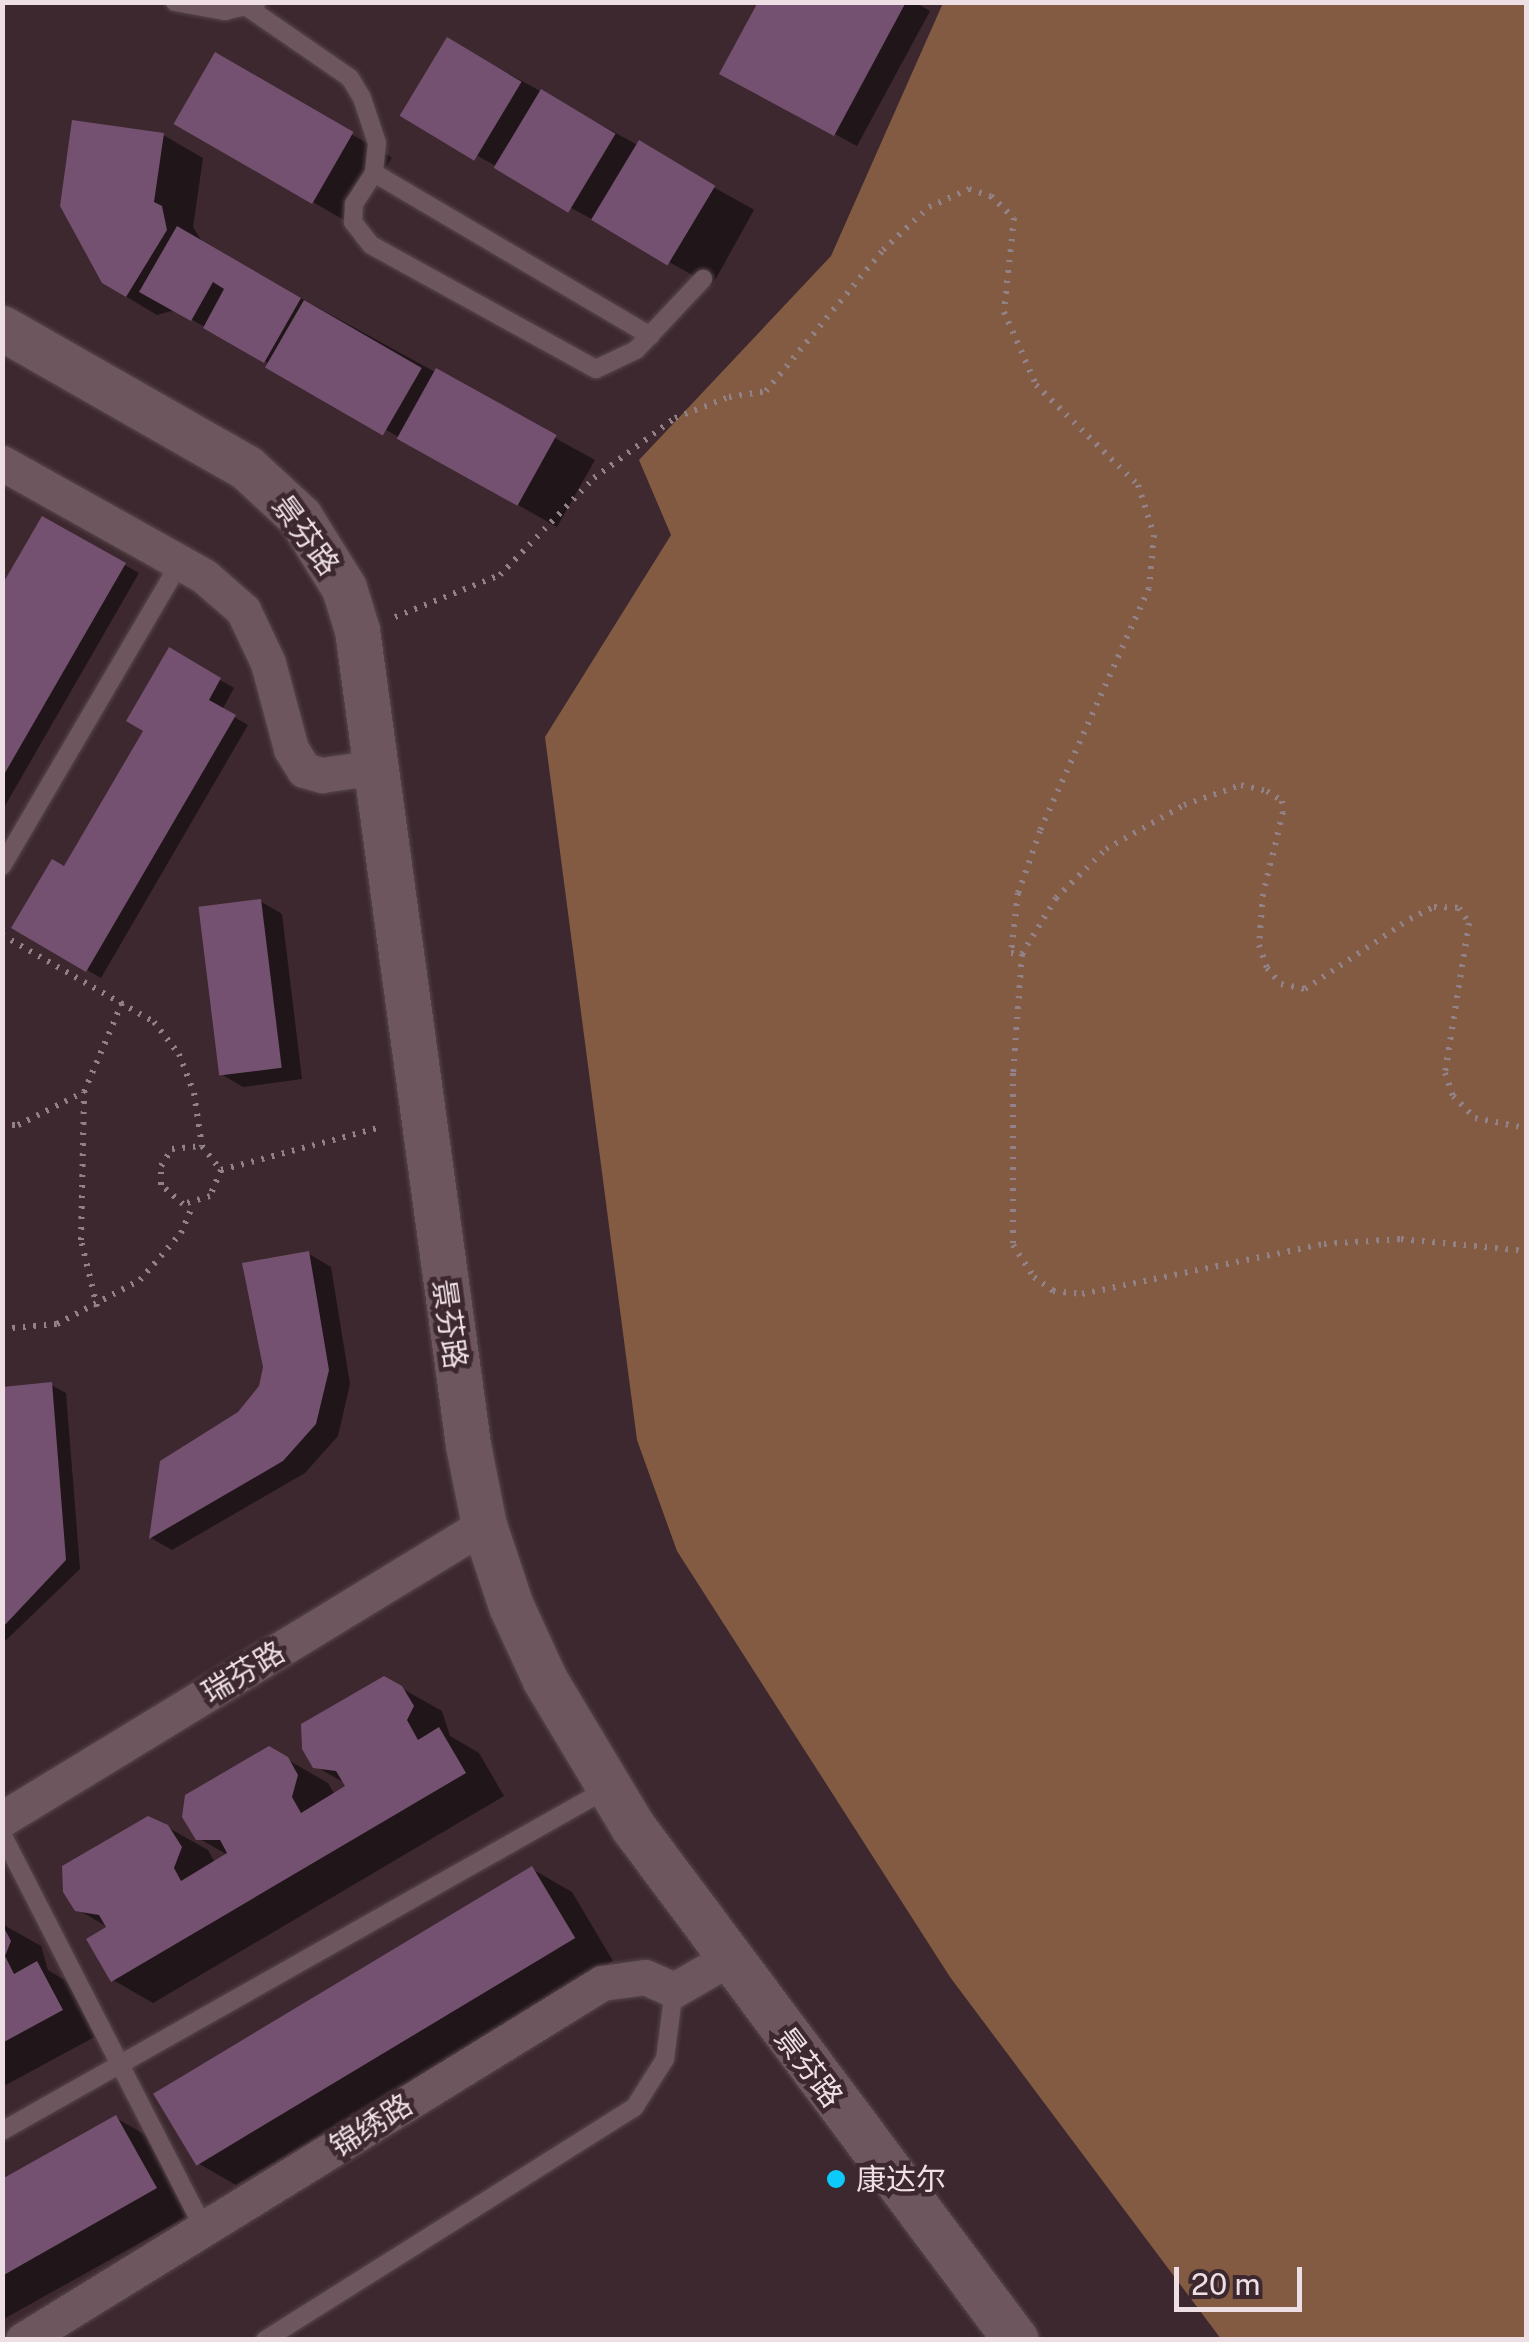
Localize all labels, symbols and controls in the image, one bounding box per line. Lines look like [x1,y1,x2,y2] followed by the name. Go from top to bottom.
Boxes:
[265,488,347,582] street label: 景芬路
[426,1277,474,1371] street label: 景芬路
[195,1633,291,1711] street label: 瑞芬路
[768,2020,850,2114] street label: 景芬路
[323,2086,419,2164] street label: 锦绣路
[856,2161,946,2197] place label: 康达尔
[825,2168,847,2190] marker: 康达尔
[1179,2247,1306,2309] scale bar
[1191,2266,1260,2302] text: 20 m

